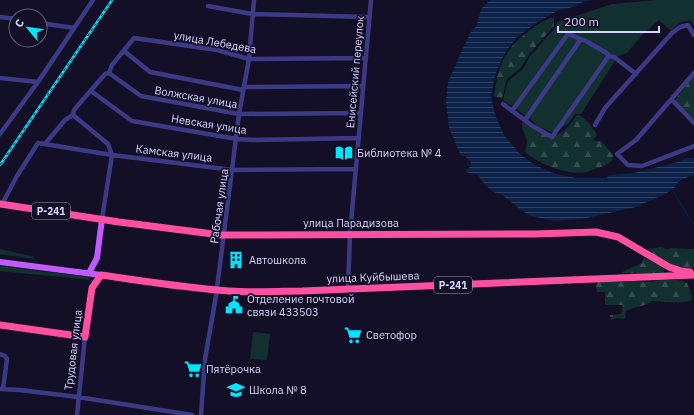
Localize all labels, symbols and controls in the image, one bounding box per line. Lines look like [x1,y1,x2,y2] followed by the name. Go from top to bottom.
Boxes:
[8,8,48,48] north arrow
[558,8,659,34] scale bar
[564,14,599,29] text: 200 m
[343,15,367,129] street label: Енисейский переулок
[11,17,27,30] text: С
[173,28,257,56] street label: улица Лебедева
[153,83,239,111] street label: Волжская улица
[170,111,248,137] street label: Невская улица
[135,141,213,165] street label: Камская улица
[334,143,354,163] library icon: Библиотека № 4
[357,146,442,160] place label: Библиотека № 4
[207,167,231,244] street label: Рабочая улица
[32,203,70,219] road number: Р-241
[303,216,399,230] street label: улица Парадизова
[226,250,246,270] building icon: Автошкола
[249,253,306,267] place label: Автошкола
[326,268,420,286] street label: улица Куйбышева
[434,277,472,293] road number: Р-241
[247,292,354,319] place label: Отделение почтовой связи 433503
[224,295,244,315] public building icon: Отделение почтовой связи 433503
[61,309,85,391] street label: Трудовая улица
[343,325,363,345] supermarket icon: Светофор
[366,328,417,342] place label: Светофор
[183,359,203,379] supermarket icon: Пятёрочка
[206,362,261,376] place label: Пятёрочка
[226,380,246,400] school or university icon: Школа № 8
[249,383,307,397] place label: Школа № 8

